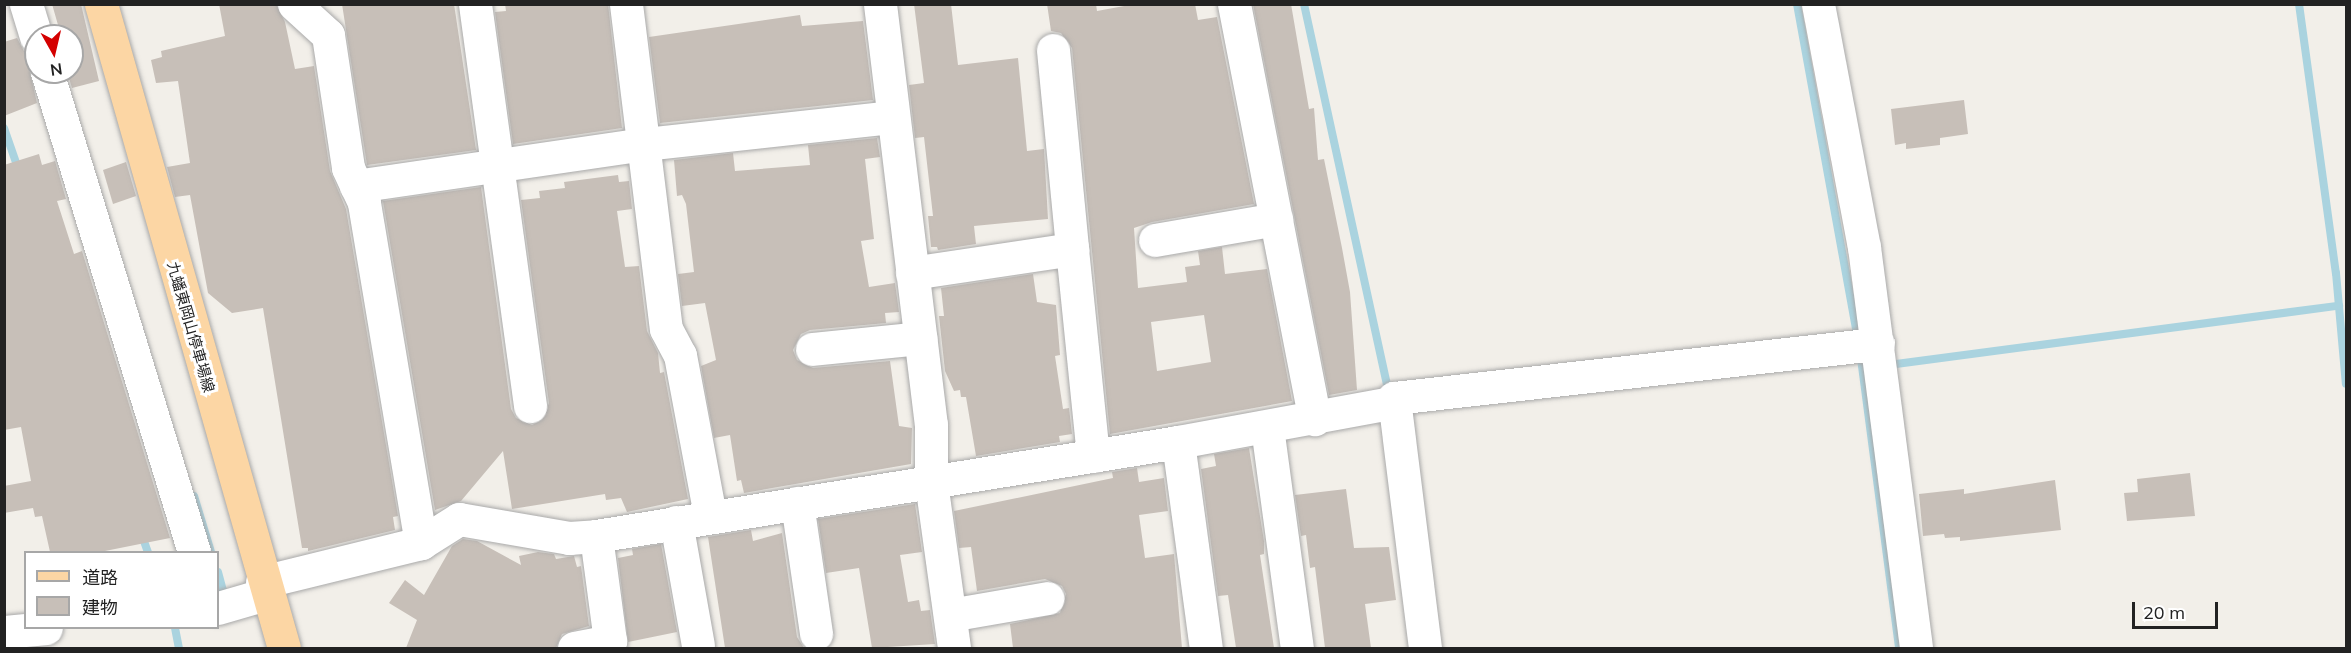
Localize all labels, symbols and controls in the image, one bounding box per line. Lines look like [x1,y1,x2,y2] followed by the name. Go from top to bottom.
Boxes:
[24,24,84,84] north arrow
[49,59,64,81] text: N
[164,260,218,394] street label: 九蟠東岡山停車場線
[24,551,219,629] legend
[82,566,118,589] text: 道路
[2135,590,2220,628] scale bar
[82,596,118,619] text: 建物
[2143,601,2185,624] text: 20 m

